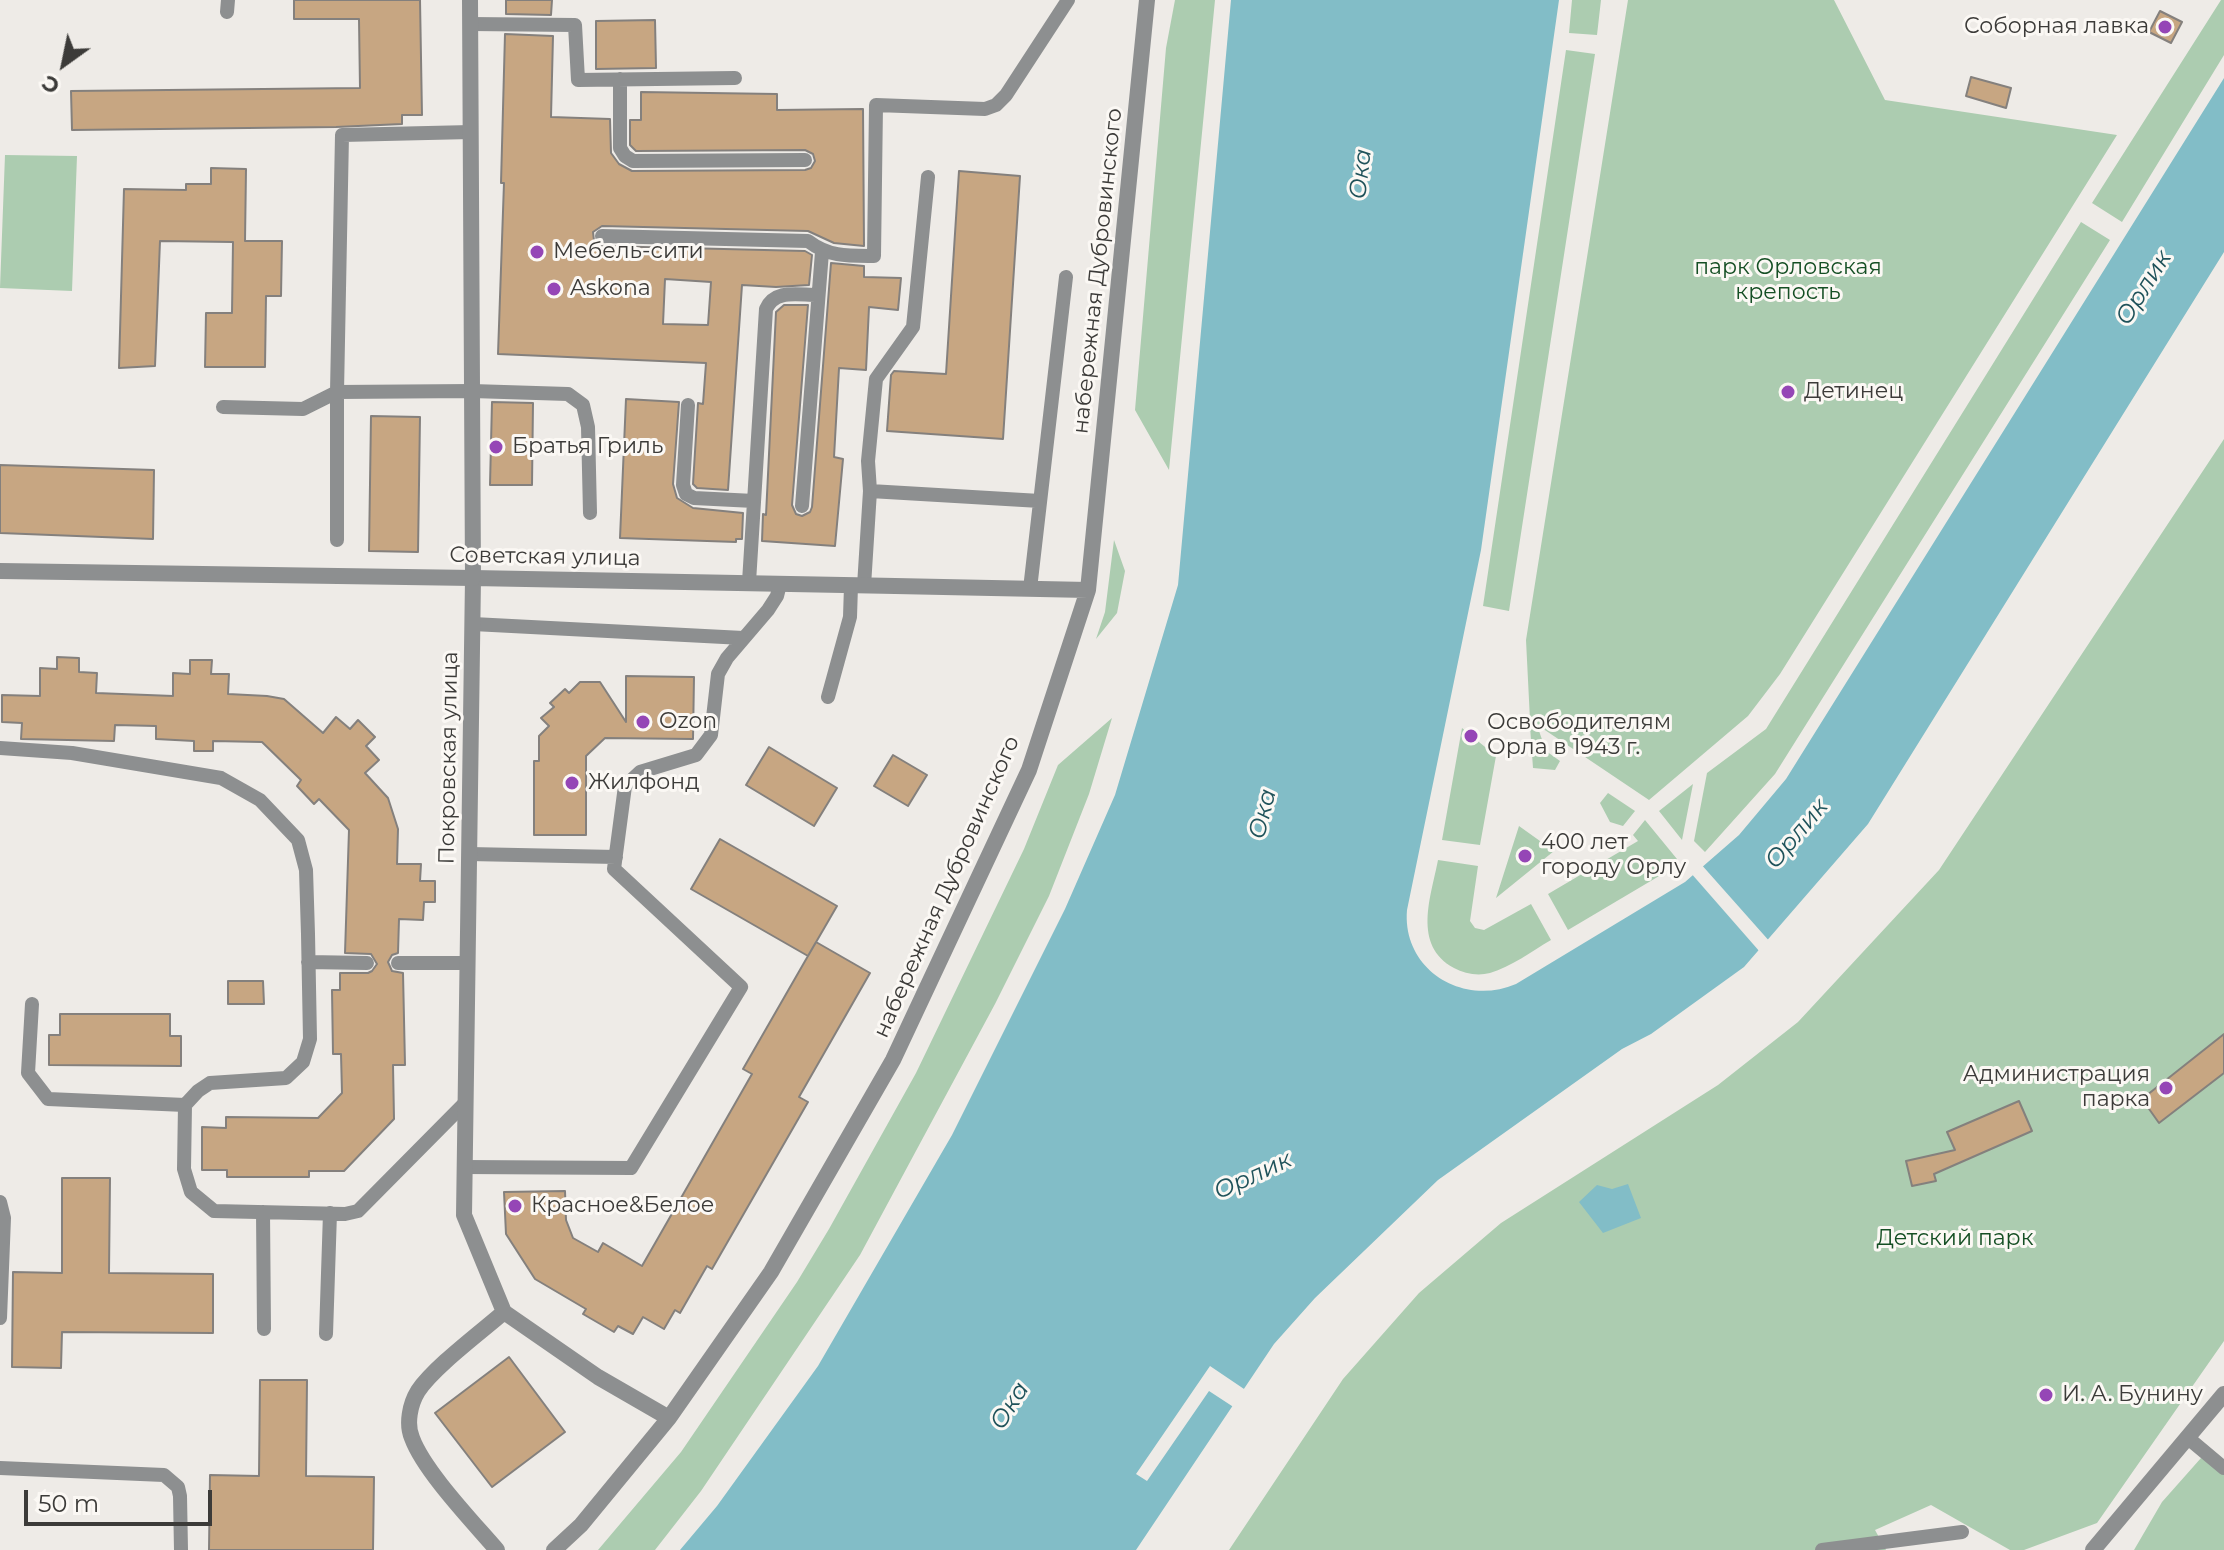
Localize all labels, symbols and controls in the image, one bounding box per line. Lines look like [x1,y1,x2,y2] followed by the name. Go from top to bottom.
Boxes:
[1964,14,2149,40] place label: Соборная лавка
[2156,18,2174,36] marker: Соборная лавка
[24,24,104,104] north arrow
[37,69,65,100] text: С
[1068,107,1128,435] street label: набережная Дубровинского
[1344,147,1378,201] water label: Ока
[553,239,704,265] place label: Мебель-сити
[528,243,546,261] marker: Мебель-сити
[2110,245,2178,331] water label: Орлик
[1694,255,1882,306] park label: парк Орловская крепость
[570,276,651,302] place label: Askona
[545,280,563,298] marker: Askona
[1804,379,1903,405] place label: Детинец
[1779,383,1797,401] marker: Детинец
[512,434,663,460] place label: Братья Гриль
[487,438,505,456] marker: Братья Гриль
[449,542,641,572] street label: Советская улица
[434,651,464,865] street label: Покровская улица
[659,709,717,735] place label: Ozon
[1487,710,1671,762] place label: Освободителям Орла в 1943 г.
[634,713,652,731] marker: Ozon
[1462,727,1480,745] marker: Освободителям Орла в 1943 г.
[868,732,1026,1042] street label: набережная Дубровинского
[588,770,699,796] place label: Жилфонд
[563,774,581,792] marker: Жилфонд
[1243,786,1283,842] water label: Ока
[1759,793,1835,875] water label: Орлик
[1541,830,1686,882] place label: 400 лет городу Орлу
[1516,847,1534,865] marker: 400 лет городу Орлу
[1963,1062,2150,1114] place label: Администрация парка
[2157,1079,2175,1097] marker: Администрация парка
[1209,1145,1297,1207] water label: Орлик
[531,1193,714,1219] place label: Красное&Белое
[506,1197,524,1215] marker: Красное&Белое
[1877,1226,2033,1252] park label: Детский парк
[984,1377,1036,1435] water label: Ока
[2062,1382,2203,1408] place label: И. А. Бунину
[2037,1386,2055,1404] marker: И. А. Бунину
[28,1474,216,1524] scale bar
[38,1489,99,1518] text: 50 m

